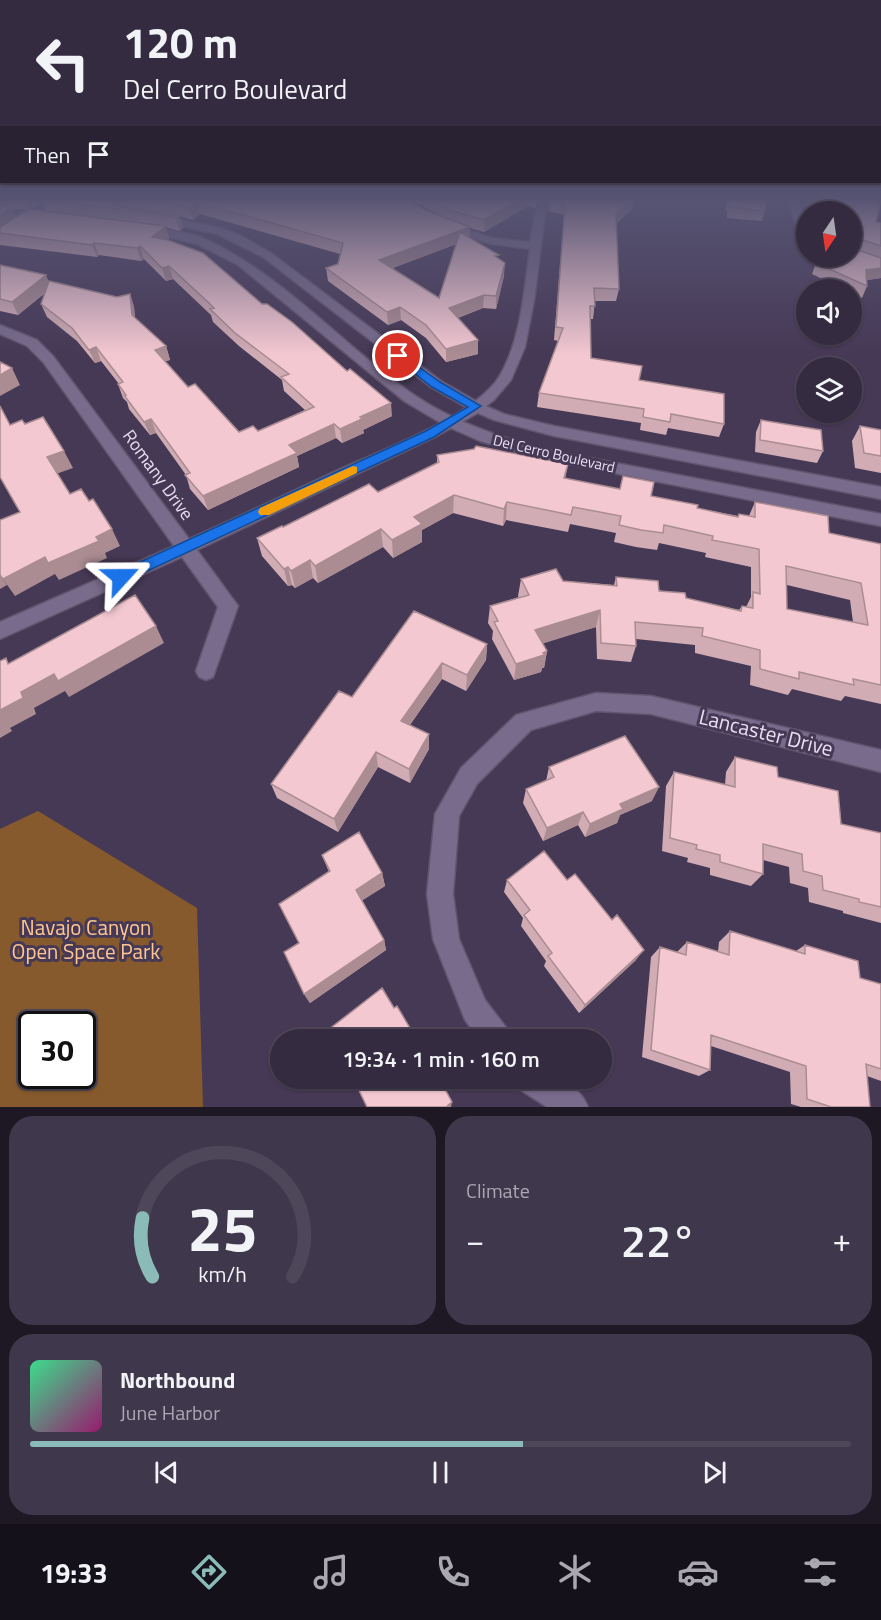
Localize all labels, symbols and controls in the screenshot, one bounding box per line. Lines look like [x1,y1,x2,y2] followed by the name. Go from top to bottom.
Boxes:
[123,10,238,74] text: 120 m
[24,24,102,102] icon: left
[123,68,347,109] text: Del Cerro Boulevard
[24,138,70,172] text: Then
[82,138,115,171] icon: arrive
[796,201,862,267] north arrow
[796,201,862,423] map controls
[796,279,862,345] button: sound
[372,330,423,381] pin
[381,339,414,372] icon: arrive
[796,357,862,423] button: layers
[116,424,201,526] street label: Romany Drive
[491,428,617,479] street label: Del Cerro Boulevard
[89,545,153,609] position arrow
[696,700,837,764] street label: Lancaster Drive
[12,911,160,967] park label: Navajo Canyon Open Space Park
[18,1011,96,1089] speed limit sign: 30
[342,1042,540,1076] text: 19:34 · 1 min · 160 m
[466,1175,530,1206] text: Climate
[188,1180,257,1275] text: 25
[621,1206,696,1274] text: 22°
[466,1215,484,1265] text: −
[833,1215,851,1265] text: +
[198,1259,247,1291] text: km/h
[120,1363,235,1397] text: Northbound
[120,1397,220,1428] text: June Harbor
[150,1456,183,1489] icon: previous
[424,1456,457,1489] icon: pause
[698,1456,731,1489] icon: next
[188,1551,230,1593] icon: directions
[310,1551,352,1593] icon: music
[432,1551,474,1593] icon: phone
[554,1551,596,1593] icon: climate
[677,1551,719,1593] icon: car
[799,1551,841,1593] icon: filters
[40,1552,108,1593] text: 19:33

